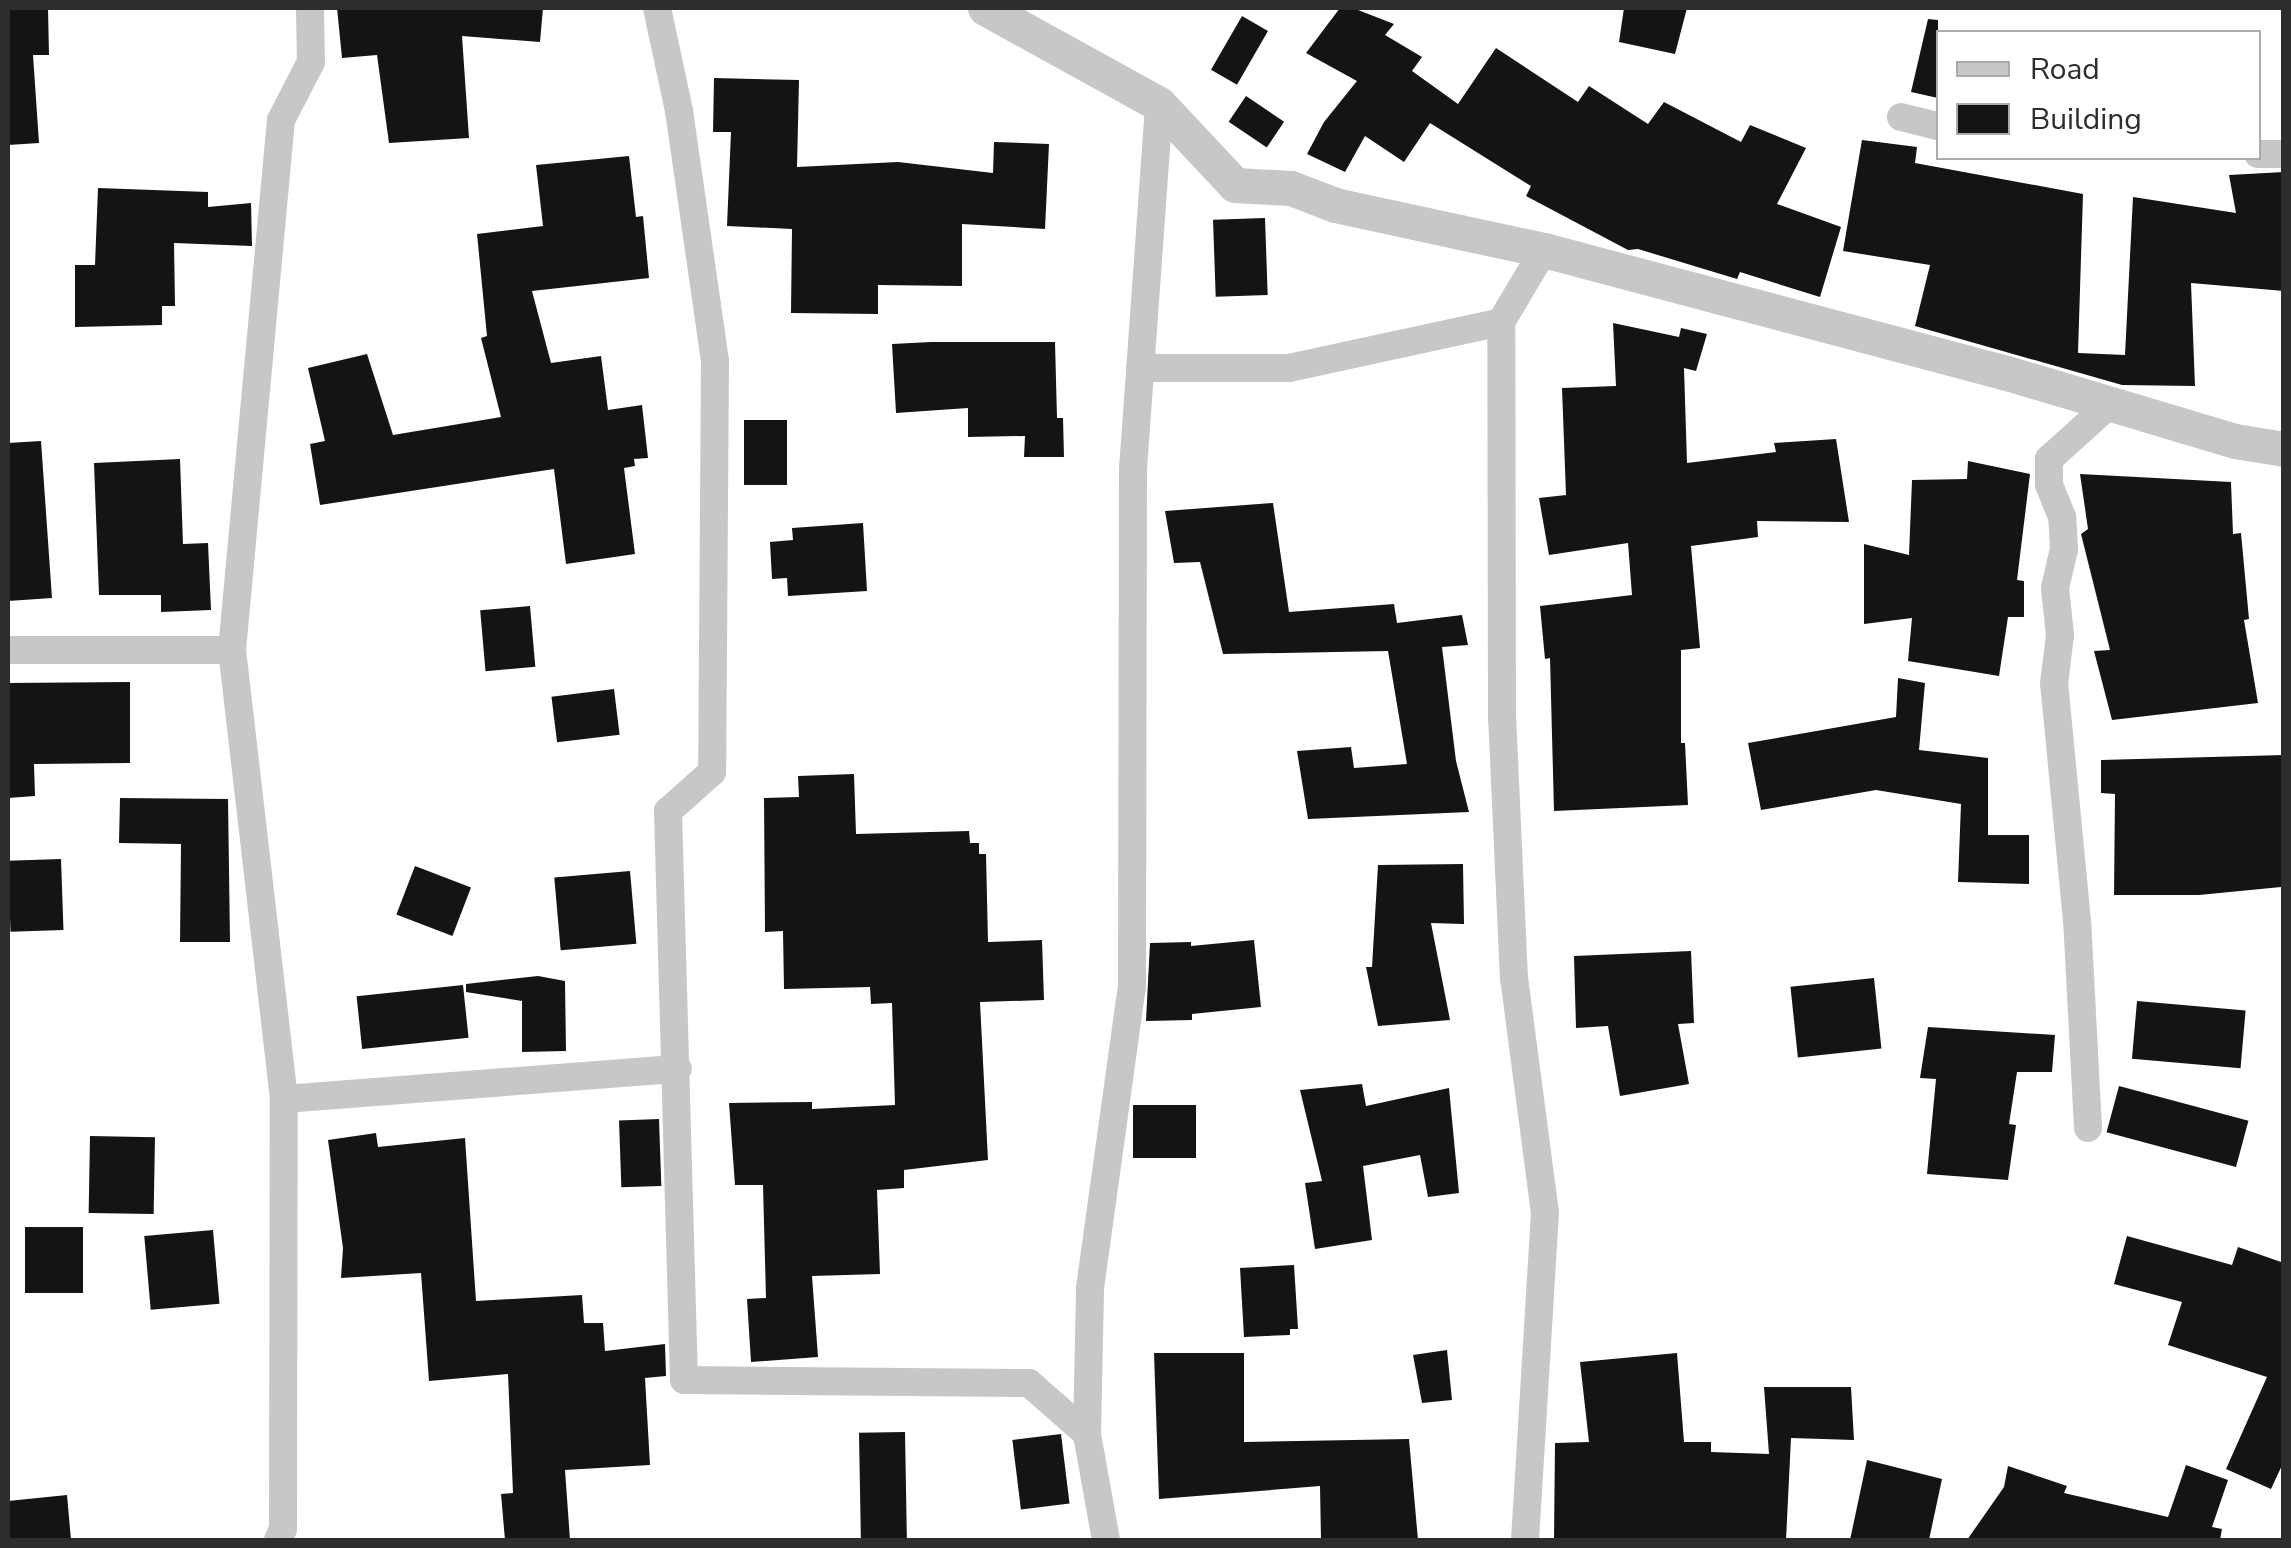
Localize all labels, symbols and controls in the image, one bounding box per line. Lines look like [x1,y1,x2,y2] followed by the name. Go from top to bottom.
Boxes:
[1936,30,2261,160] legend
[2030,49,2100,90] text: Road
[2030,99,2142,140] text: Building

